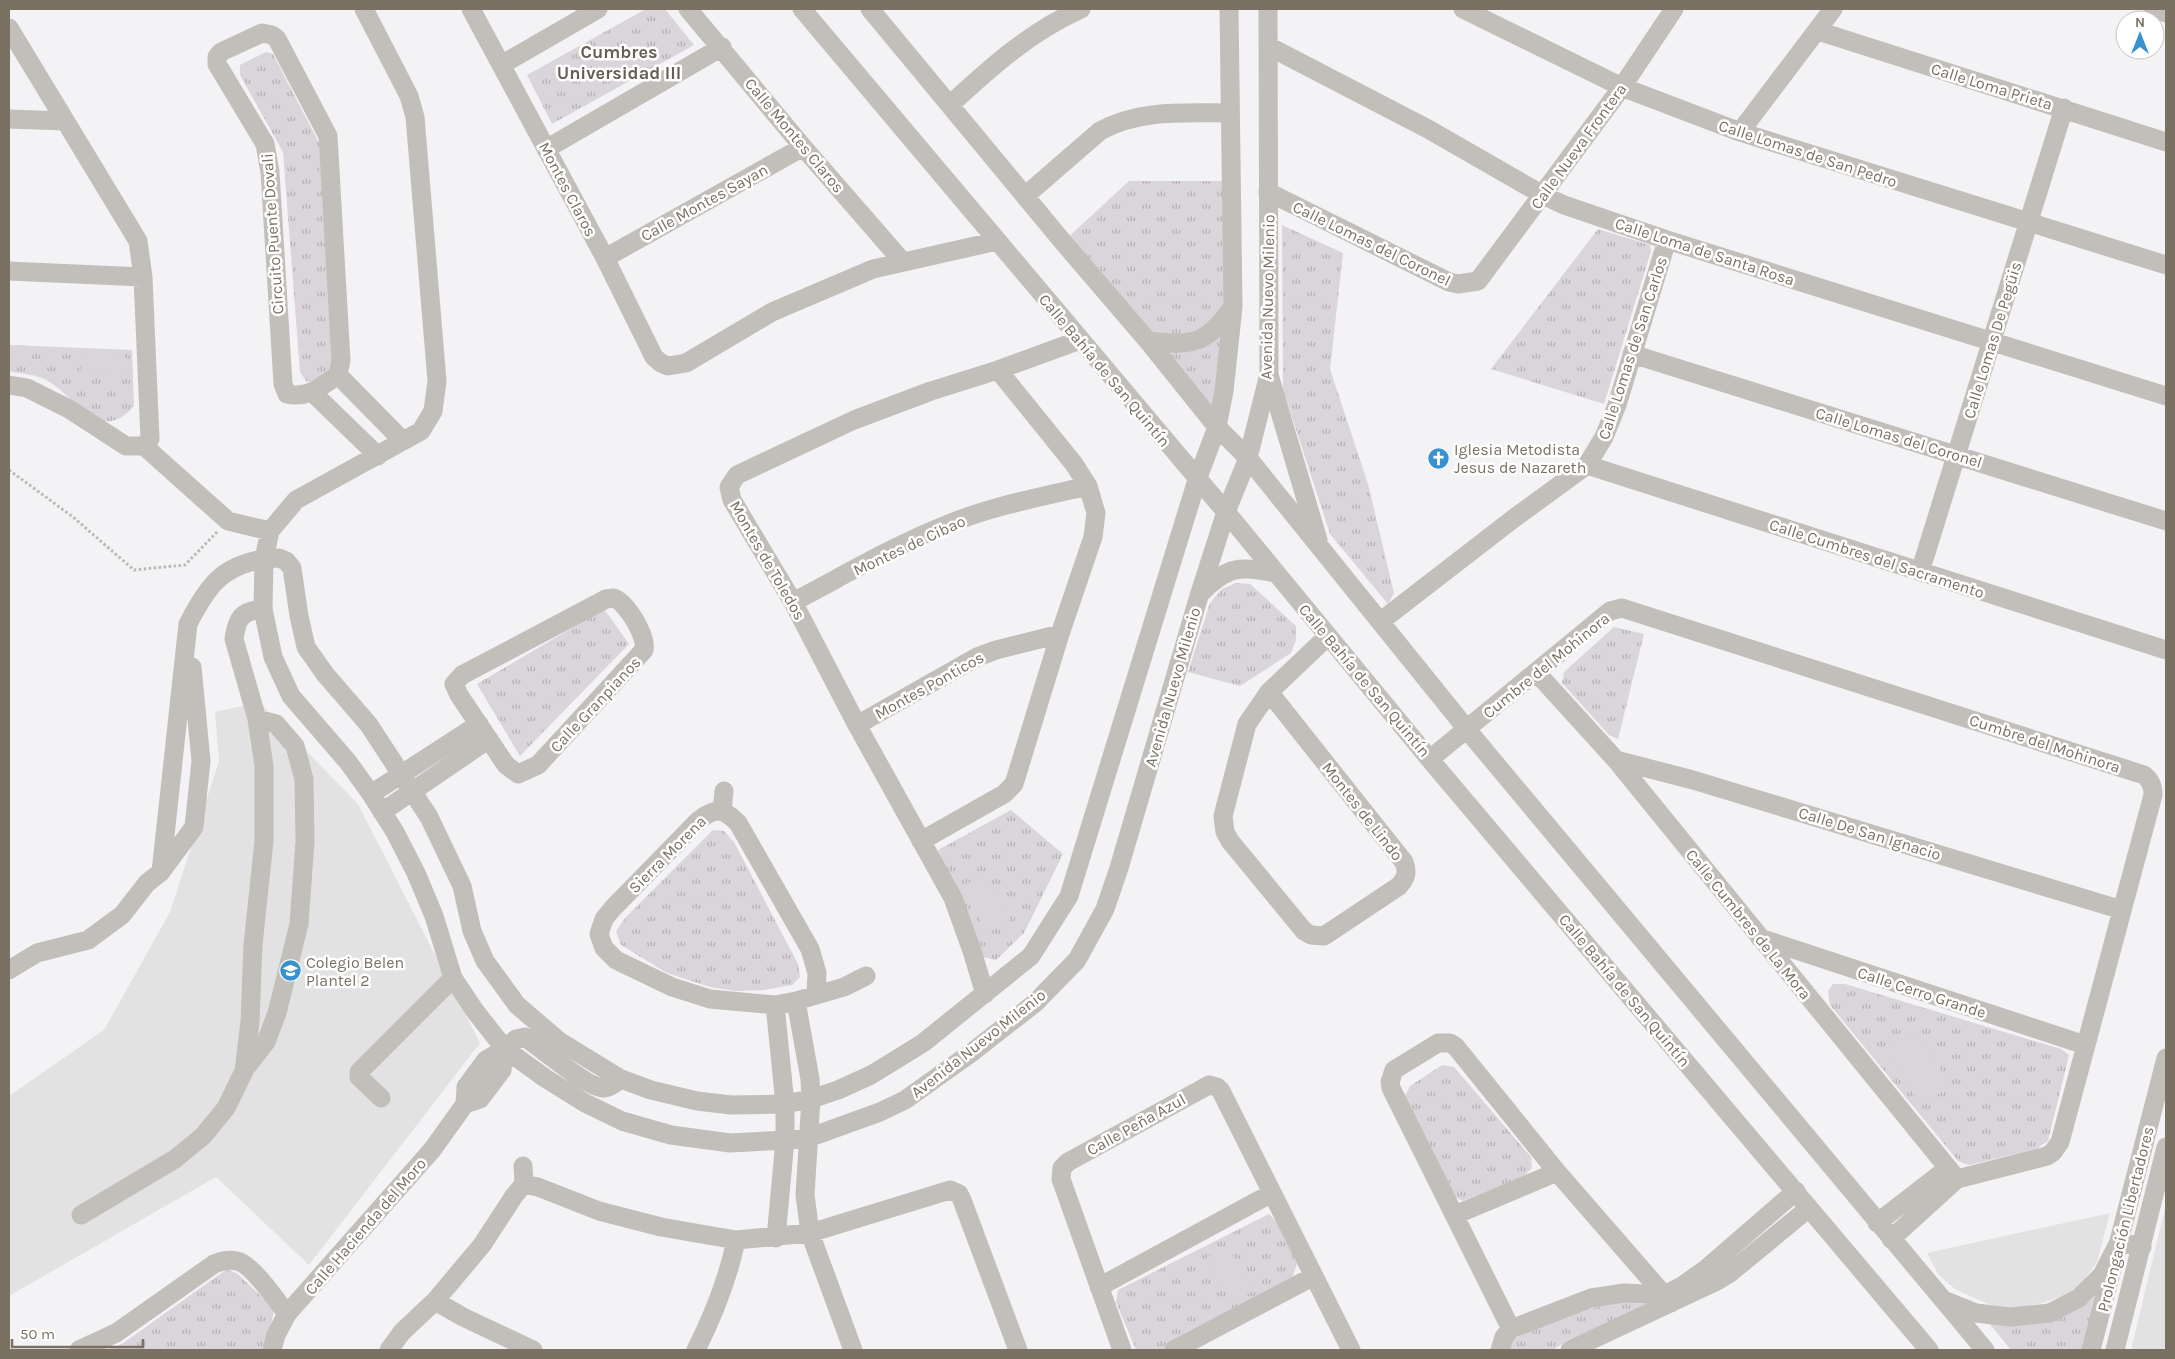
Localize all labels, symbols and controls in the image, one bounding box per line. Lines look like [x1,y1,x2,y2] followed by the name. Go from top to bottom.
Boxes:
[2115,10,2165,60] north arrow
[2135,14,2145,31] text: N
[557,41,681,84] district label: Cumbres Universidad lll
[1929,59,2055,114] street label: Calle Loma Prieta
[741,74,848,197] street label: Calle Montes Claros
[1526,80,1630,213] street label: Calle Nueva Frontera
[1716,116,1899,191] street label: Calle Lomas de San Pedro
[535,139,600,240] street label: Montes Claros
[257,153,288,315] street label: Circuito Puente Dovali
[637,160,771,245] street label: Calle Montes Sayan
[1290,197,1454,290] street label: Calle Lomas del Coronel
[1613,213,1797,289] street label: Calle Loma de Santa Rosa
[1257,214,1278,380] street label: Avenida Nuevo Milenio
[1594,254,1671,442] street label: Calle Lomas de San Carlos
[1960,259,2025,421] street label: Calle Lomas De Pegüis
[1035,290,1174,451] street label: Calle Bahía de San Quintín
[1813,403,1984,472] street label: Calle Lomas del Coronel
[1454,440,1586,477] place label: Iglesia Metodista Jesus de Nazareth
[1426,446,1450,470] church icon: Iglesia Metodista Jesus de Nazareth
[726,497,809,623] street label: Montes de Toledos
[850,511,968,580] street label: Montes de Cibao
[1767,515,1987,602] street label: Calle Cumbres del Sacramento
[1295,600,1434,761] street label: Calle Bahía de San Quintín
[1141,605,1204,769] street label: Avenida Nuevo Milenio
[1479,608,1613,722] street label: Cumbre del Mohinora
[871,648,987,723] street label: Montes Ponticos
[546,653,645,756] street label: Calle Granpianos
[1967,710,2123,777] street label: Cumbre del Mohinora
[1318,758,1407,864] street label: Montes de Lindo
[1796,803,1943,864] street label: Calle De San Ignacio
[625,812,710,897] street label: Sierra Morena
[1682,845,1815,1003] street label: Calle Cumbres de La Mora
[1555,910,1694,1071] street label: Calle Bahía de San Quintín
[306,953,404,990] place label: Colegio Belen Plantel 2
[278,959,302,983] school or university icon: Colegio Belen Plantel 2
[1855,963,1988,1022] street label: Calle Cerro Grande
[907,985,1049,1102] street label: Avenida Nuevo Milenio
[1084,1089,1189,1159] street label: Calle Peña Azul
[2093,1124,2158,1314] street label: Prolongación Libertadores
[301,1154,430,1299] street label: Calle Hacienda del Moro
[12,1316,144,1348] scale bar
[20,1325,55,1343] text: 50 m

